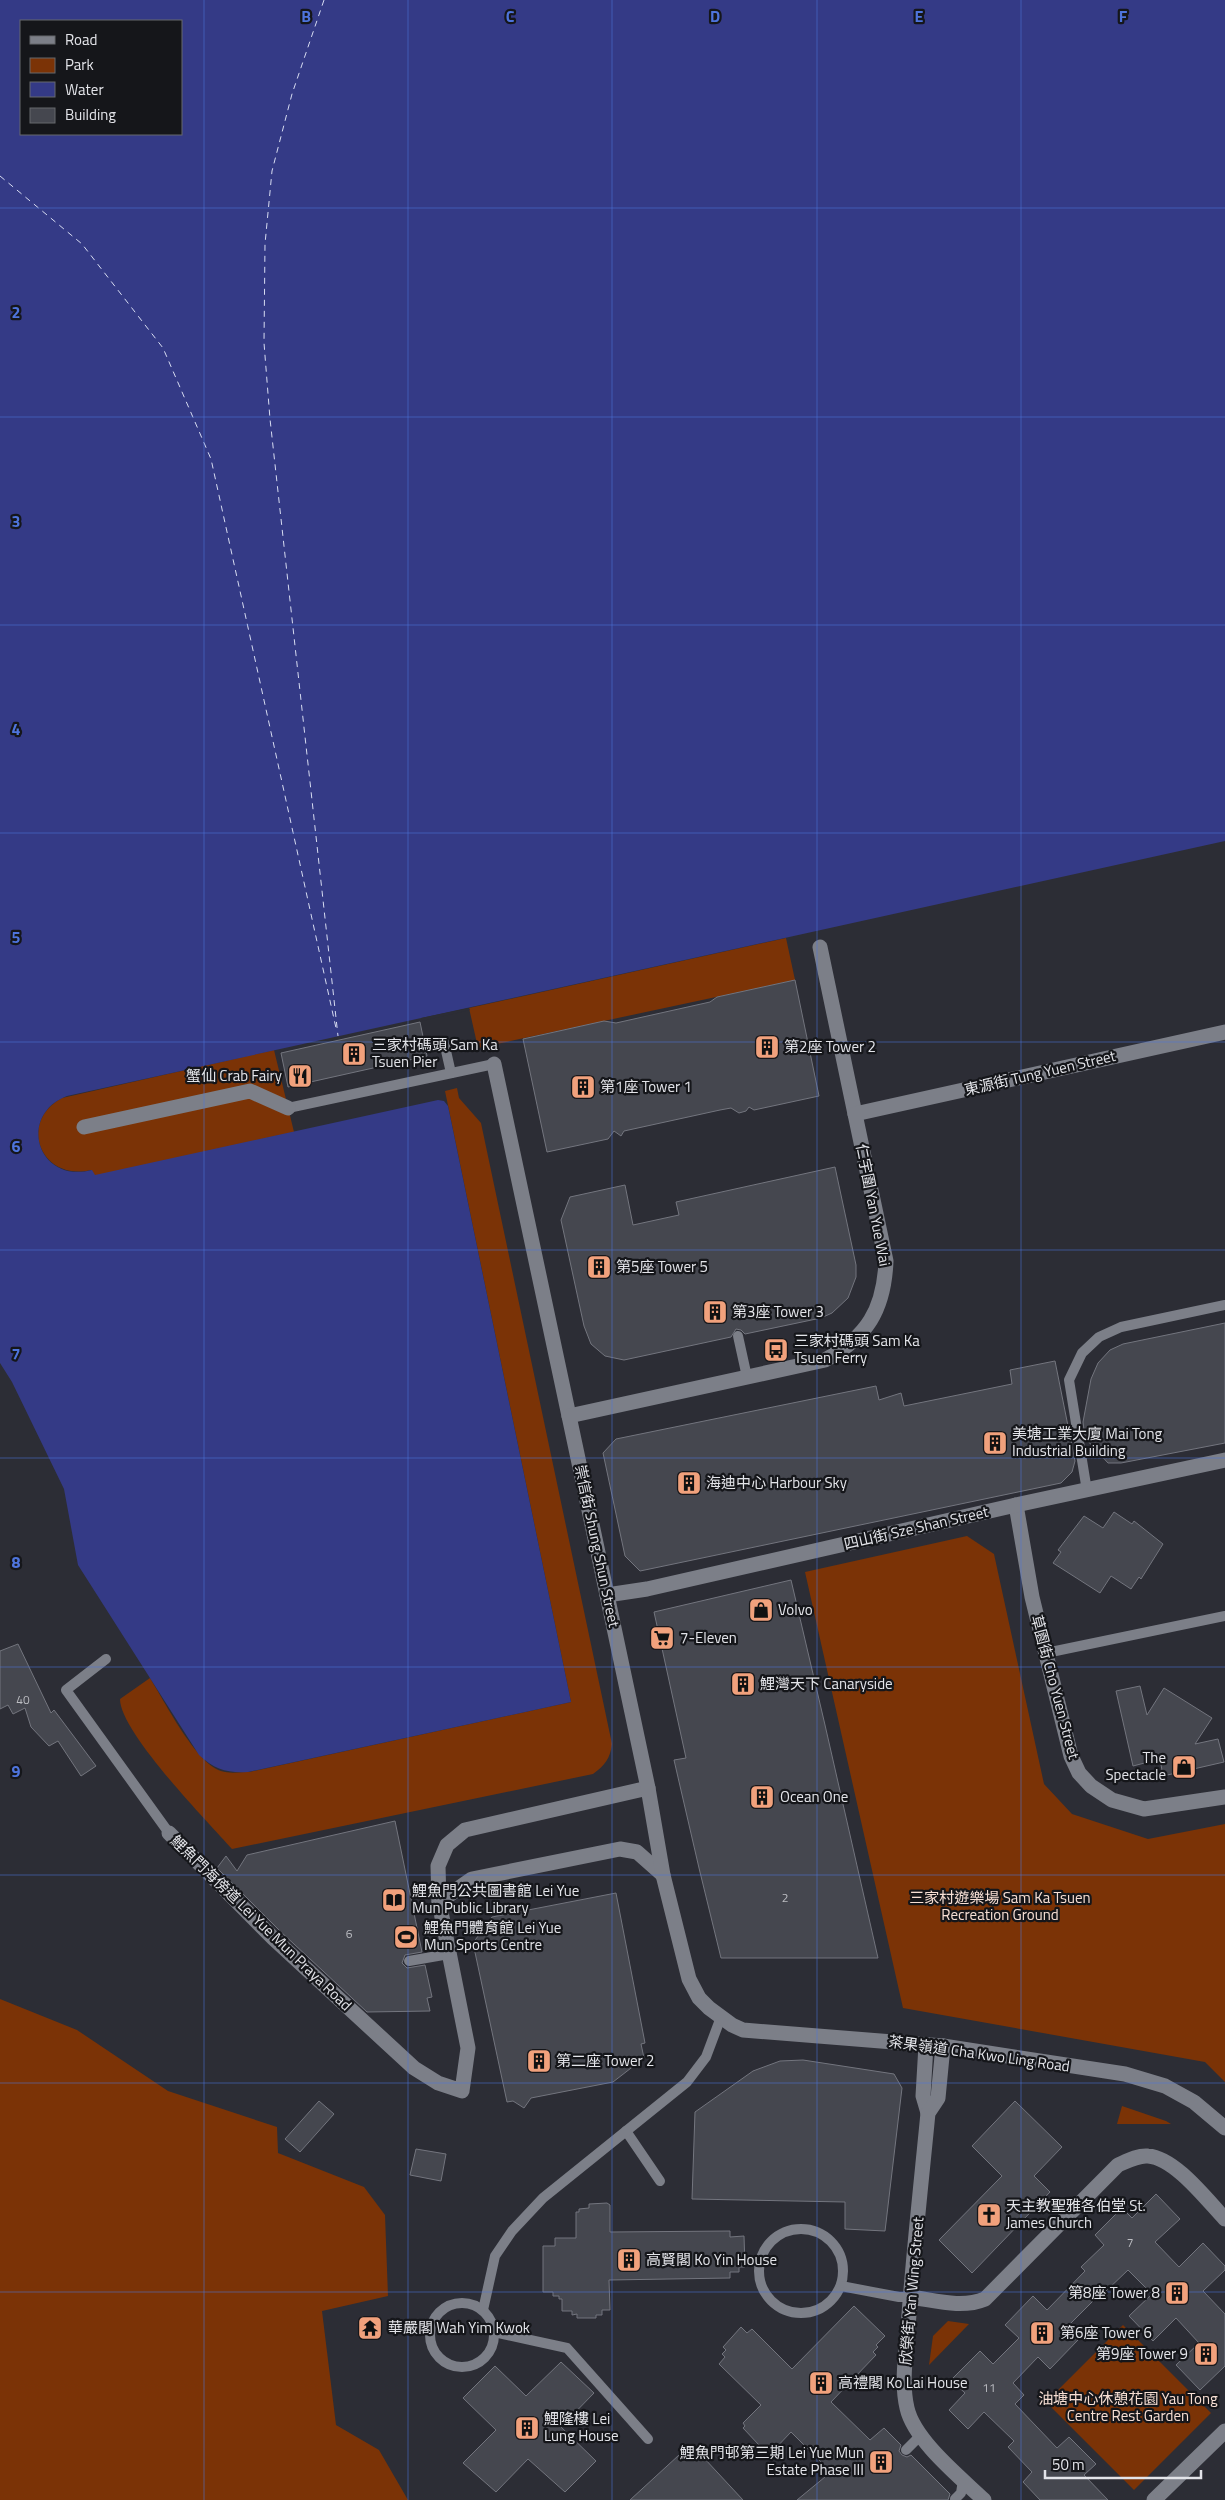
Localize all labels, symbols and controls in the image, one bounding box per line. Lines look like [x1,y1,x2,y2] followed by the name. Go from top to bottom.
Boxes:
[301,4,311,28] text: B
[506,4,515,28] text: C
[710,4,720,28] text: D
[915,4,924,28] text: E
[1119,4,1128,28] text: F
[20,20,182,135] legend
[65,28,97,51] text: Road
[65,53,94,76] text: Park
[65,78,104,101] text: Water
[65,103,116,126] text: Building
[12,300,20,324] text: 2
[12,509,20,533] text: 3
[12,717,21,741] text: 4
[12,925,21,949] text: 5
[372,1033,498,1073] place label: 三家村碼頭 Sam Ka Tsuen Pier
[754,1034,780,1060] building icon: 第2座 Tower 2
[784,1035,876,1058] place label: 第2座 Tower 2
[341,1041,367,1067] building icon: 三家村碼頭 Sam Ka Tsuen Pier
[962,1044,1119,1101] street label: 東源街 Tung Yuen Street
[287,1063,313,1089] restaurant icon: 蟹仙 Crab Fairy
[186,1064,282,1087] place label: 蟹仙 Crab Fairy
[570,1074,596,1100] building icon: 第1座 Tower 1
[600,1075,692,1098] place label: 第1座 Tower 1
[12,1134,21,1158] text: 6
[850,1142,897,1268] street label: 仁宇圍 Yan Yue Wai
[586,1254,612,1280] building icon: 第5座 Tower 5
[616,1255,708,1278] place label: 第5座 Tower 5
[702,1299,728,1325] building icon: 第3座 Tower 3
[732,1300,824,1323] place label: 第3座 Tower 3
[794,1329,920,1369] place label: 三家村碼頭 Sam Ka Tsuen Ferry
[763,1337,789,1363] bus stop icon: 三家村碼頭 Sam Ka Tsuen Ferry
[12,1342,20,1366] text: 7
[1012,1422,1163,1462] place label: 美塘工業大廈 Mai Tong Industrial Building
[982,1430,1008,1456] building icon: 美塘工業大廈 Mai Tong Industrial Building
[569,1462,626,1630] street label: 崇信街 Shung Shun Street
[676,1470,702,1496] building icon: 海迪中心 Harbour Sky
[706,1471,847,1494] place label: 海迪中心 Harbour Sky
[841,1500,991,1555] street label: 四山街 Sze Shan Street
[12,1550,21,1574] text: 8
[748,1597,774,1623] shop icon: Volvo
[778,1598,813,1621] place label: Volvo
[1025,1612,1086,1762] street label: 草園街 Cho Yuen Street
[649,1625,675,1651] supermarket icon: 7-Eleven
[680,1626,737,1649] place label: 7-Eleven
[730,1671,756,1697] building icon: 鯉灣天下 Canaryside
[760,1672,893,1695] place label: 鯉灣天下 Canaryside
[16,1690,30,1709] house number: 40
[1105,1746,1166,1786] place label: The Spectacle
[1171,1754,1197,1780] shop icon: The Spectacle
[12,1759,21,1783] text: 9
[749,1784,775,1810] building icon: Ocean One
[780,1785,848,1808] place label: Ocean One
[165,1829,357,2016] street label: 鯉魚門海傍道 Lei Yue Mun Praya Road
[412,1879,579,1919] place label: 鯉魚門公共圖書館 Lei Yue Mun Public Library
[909,1886,1091,1926] park label: 三家村遊樂場 Sam Ka Tsuen Recreation Ground
[381,1887,407,1913] library icon: 鯉魚門公共圖書館 Lei Yue Mun Public Library
[782,1888,788,1907] house number: 2
[424,1916,561,1956] place label: 鯉魚門體育館 Lei Yue Mun Sports Centre
[346,1924,353,1943] house number: 6
[393,1924,419,1950] sports icon: 鯉魚門體育館 Lei Yue Mun Sports Centre
[887,2029,1071,2078] street label: 茶果嶺道 Cha Kwo Ling Road
[526,2048,552,2074] building icon: 第二座 Tower 2
[556,2049,655,2072] place label: 第二座 Tower 2
[1006,2194,1146,2234] place label: 天主教聖雅各伯堂 St. James Church
[976,2202,1002,2228] church icon: 天主教聖雅各伯堂 St. James Church
[894,2215,929,2366] street label: 欣榮街 Yan Wing Street
[1127,2233,1133,2252] house number: 7
[616,2247,642,2273] building icon: 高賢閣 Ko Yin House
[646,2248,777,2271] place label: 高賢閣 Ko Yin House
[1164,2280,1190,2306] building icon: 第8座 Tower 8
[1068,2281,1160,2304] place label: 第8座 Tower 8
[357,2315,383,2341] temple icon: 華嚴閣 Wah Yim Kwok
[388,2316,530,2339] place label: 華嚴閣 Wah Yim Kwok
[1029,2320,1055,2346] building icon: 第6座 Tower 6
[1060,2321,1152,2344] place label: 第6座 Tower 6
[1193,2341,1219,2367] building icon: 第9座 Tower 9
[1096,2342,1188,2365] place label: 第9座 Tower 9
[808,2370,834,2396] building icon: 高禮閣 Ko Lai House
[838,2371,968,2394] place label: 高禮閣 Ko Lai House
[982,2378,996,2397] house number: 11
[1038,2387,1218,2427] park label: 油塘中心休憩花園 Yau Tong Centre Rest Garden
[544,2407,619,2447] place label: 鯉隆樓 Lei Lung House
[514,2415,540,2441] building icon: 鯉隆樓 Lei Lung House
[680,2441,864,2481] place label: 鯉魚門邨第三期 Lei Yue Mun Estate Phase III
[1045,2448,1201,2480] scale bar
[868,2449,894,2475] building icon: 鯉魚門邨第三期 Lei Yue Mun Estate Phase III
[1052,2453,1085,2476] text: 50 m

